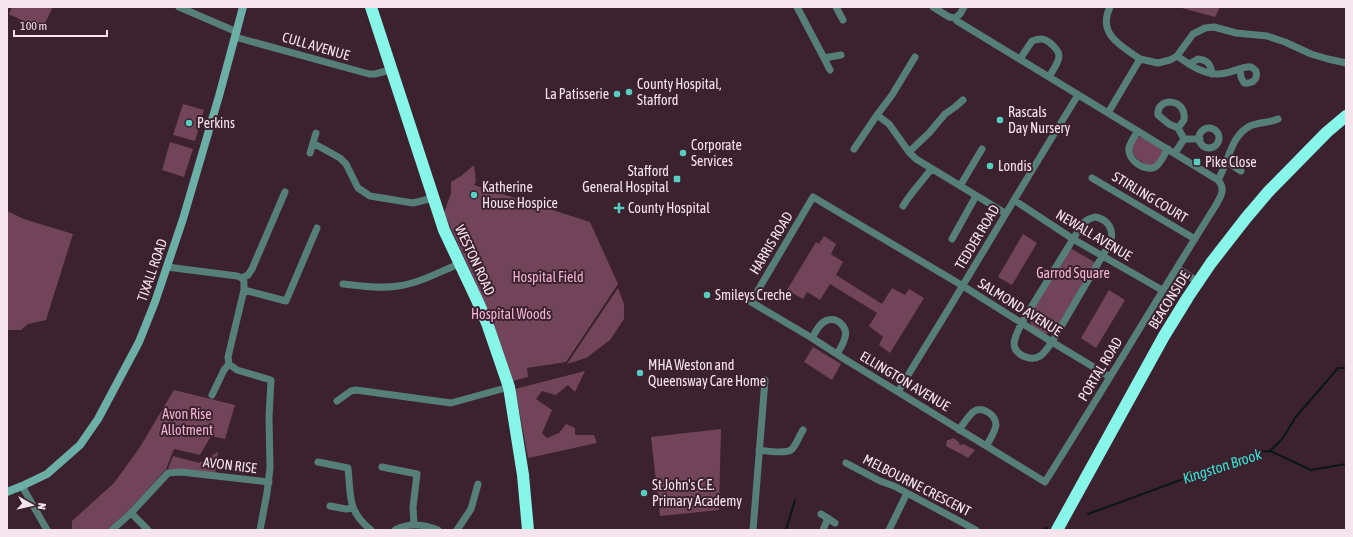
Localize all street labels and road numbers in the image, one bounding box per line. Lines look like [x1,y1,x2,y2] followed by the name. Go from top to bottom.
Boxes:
[281,29,351,63] street label: CULL AVENUE
[1110,168,1190,226] street label: STIRLING COURT
[951,202,1003,272] street label: TEDDER ROAD
[1053,206,1135,264] street label: NEWALL AVENUE
[746,209,796,277] street label: HARRIS ROAD
[452,222,498,298] street label: WESTON ROAD
[134,236,170,304] street label: TIXALL ROAD
[1145,268,1193,332] street label: BEACONSIDE
[975,275,1065,339] street label: SALMOND AVENUE
[1075,334,1125,404] street label: PORTAL ROAD
[857,348,953,414] street label: ELLINGTON AVENUE
[860,451,974,519] street label: MELBOURNE CRESCENT
[202,454,258,476] street label: AVON RISE

